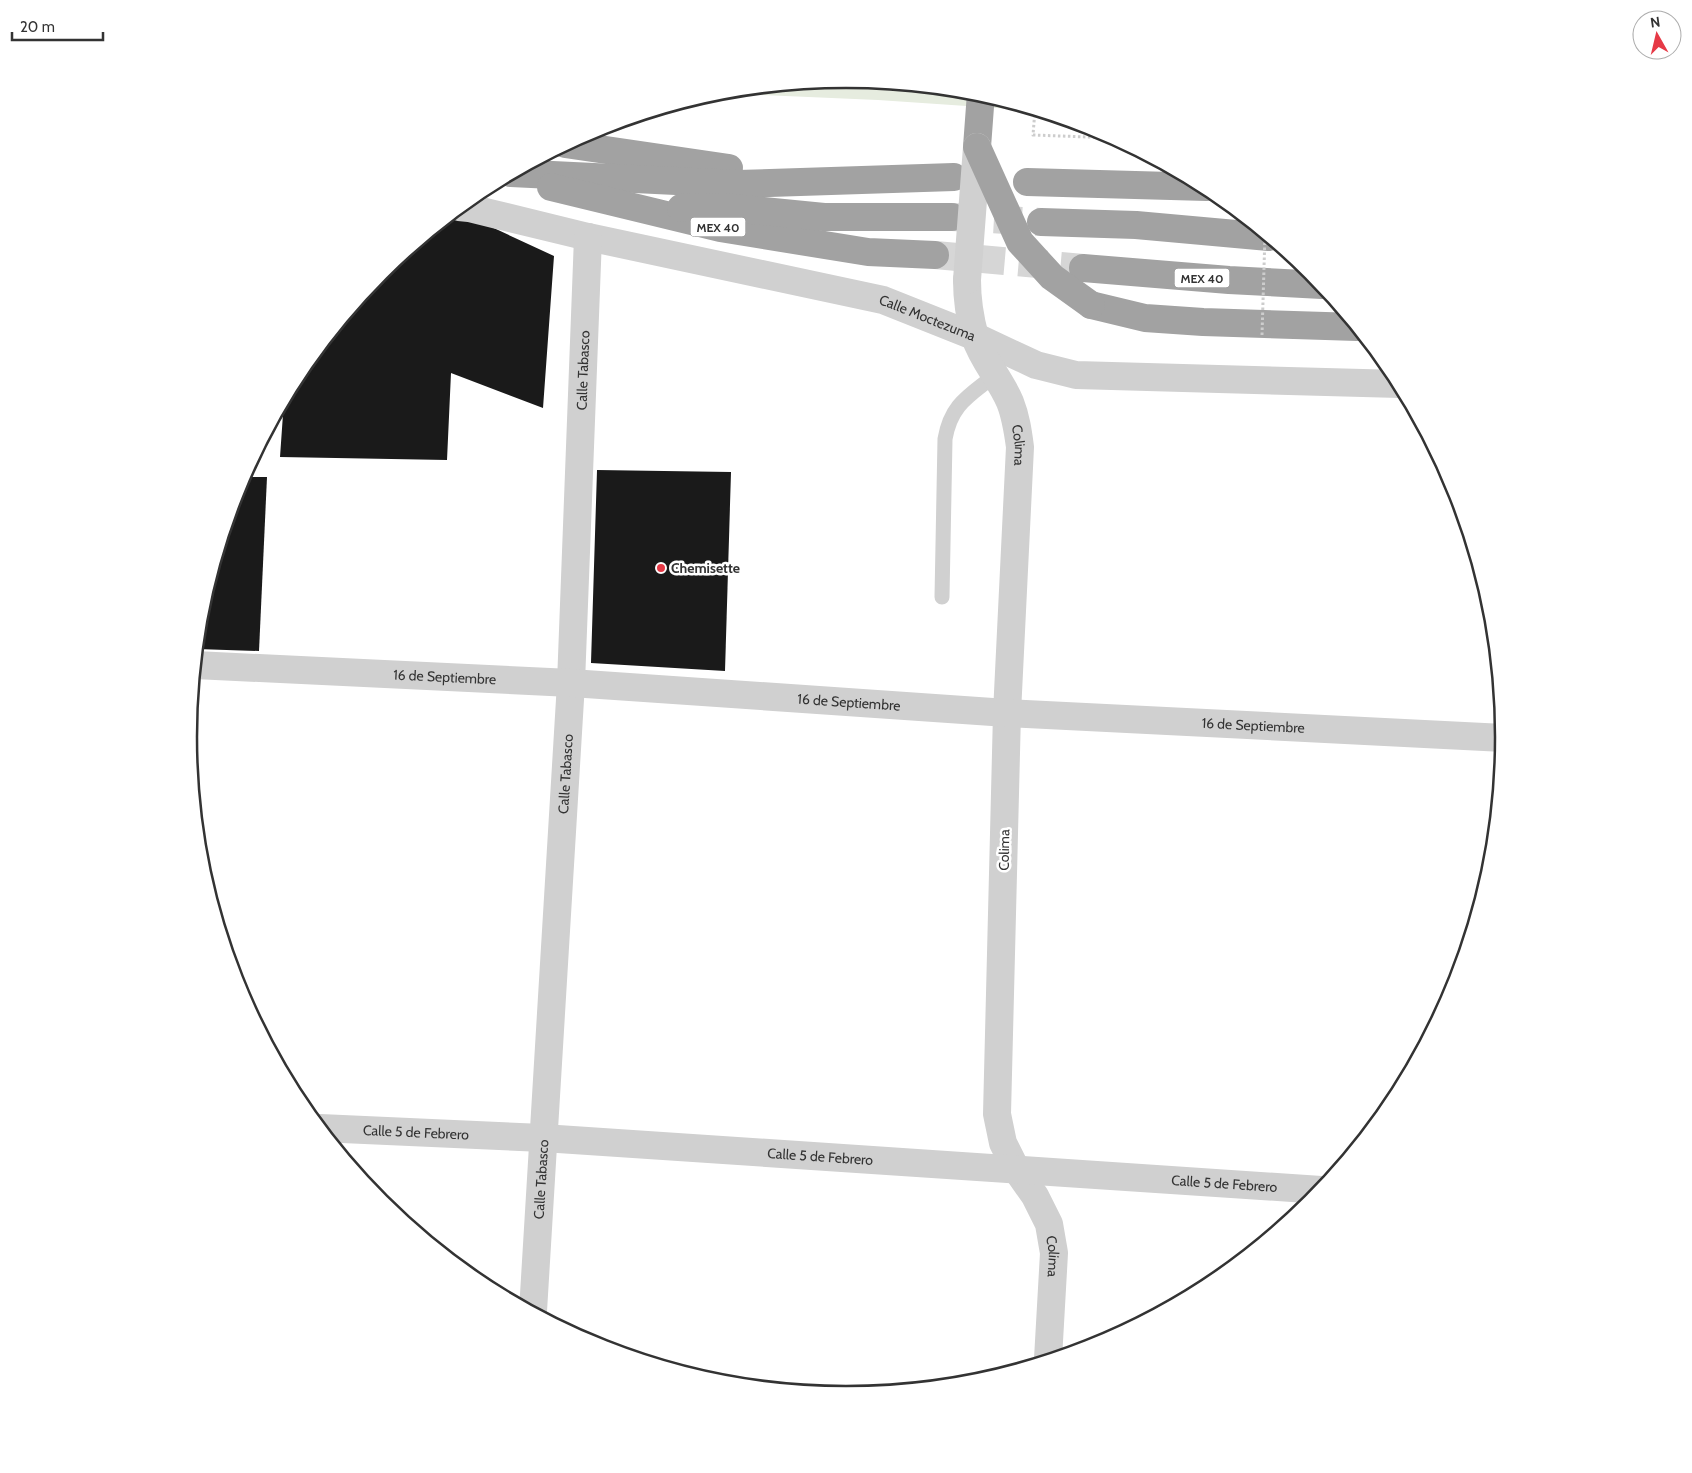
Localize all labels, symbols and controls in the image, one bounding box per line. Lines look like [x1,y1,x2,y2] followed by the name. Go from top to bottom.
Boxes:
[12,10,104,42] scale bar
[1632,10,1682,60] north arrow
[1649,13,1661,32] text: N
[20,18,55,36] text: 20 m
[690,218,746,236] road number: MEX 40
[1174,268,1230,288] road number: MEX 40
[877,290,979,345] street label: Calle Moctezuma
[572,330,593,411] street label: Calle Tabasco
[1008,423,1029,467] street label: Colima
[671,559,740,577] place label: Chemisette
[655,562,667,574] marker: Chemisette
[393,665,497,688] street label: 16 de Septiembre
[797,690,901,715] street label: 16 de Septiembre
[1201,714,1305,737] street label: 16 de Septiembre
[554,733,577,814] street label: Calle Tabasco
[995,829,1013,871] street label: Colima
[362,1121,470,1144] street label: Calle 5 de Febrero
[530,1139,552,1220] street label: Calle Tabasco
[767,1144,874,1169] street label: Calle 5 de Febrero
[1171,1171,1278,1196] street label: Calle 5 de Febrero
[1042,1234,1063,1278] street label: Colima

